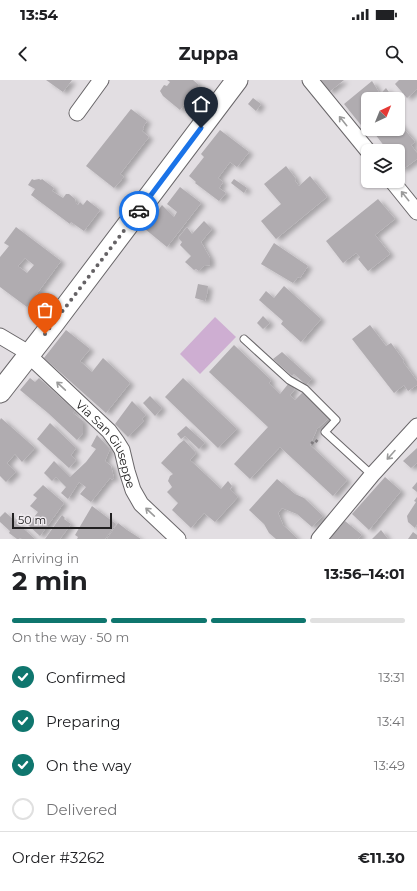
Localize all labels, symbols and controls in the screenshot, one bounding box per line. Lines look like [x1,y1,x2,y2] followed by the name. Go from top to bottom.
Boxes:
[20,5,58,24] text: 13:54
[12,43,34,65] icon: back
[178,43,239,65] text: Zuppa
[383,43,405,65] icon: search
[184,87,218,128] pin
[361,92,405,136] north arrow
[361,92,405,188] map controls
[190,93,212,115] icon: home
[339,116,348,126] one-way arrow
[361,144,405,188] button: layers
[119,191,159,231] courier
[400,191,409,202] one-way arrow
[128,200,150,222] icon: car
[28,293,62,334] pin
[34,299,56,321] icon: bag
[56,381,66,391] one-way arrow
[73,396,139,490] street label: Via San Giuseppe
[386,450,395,460] one-way arrow
[145,508,155,517] one-way arrow
[12,511,112,530] scale bar
[18,513,46,527] text: 50 m
[12,550,79,566] text: Arriving in
[324,564,405,583] text: 13:56–14:01
[12,565,88,597] text: 2 min
[12,629,129,645] text: On the way · 50 m
[12,666,34,688] icon: check
[46,668,126,687] text: Confirmed
[378,669,405,685] text: 13:31
[12,710,34,732] icon: check
[46,712,121,731] text: Preparing
[377,713,405,729] text: 13:41
[12,754,34,776] icon: check
[46,756,131,775] text: On the way
[374,757,405,773] text: 13:49
[46,800,118,819] text: Delivered
[12,848,105,867] text: Order #3262
[358,848,405,867] text: €11.30

